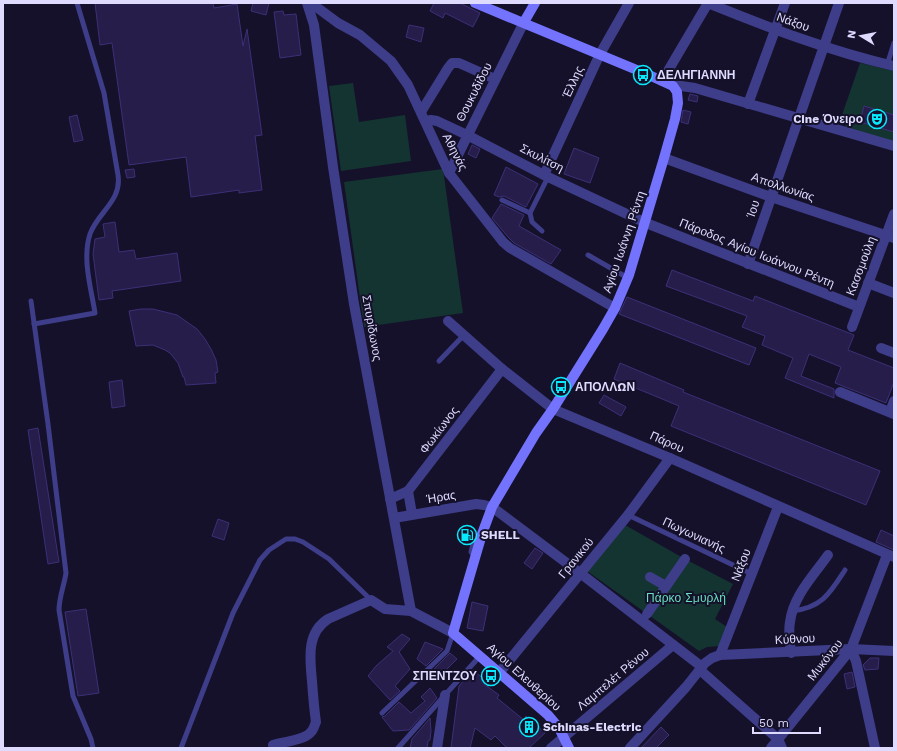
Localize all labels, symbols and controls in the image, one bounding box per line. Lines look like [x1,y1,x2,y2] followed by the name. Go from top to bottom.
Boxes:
[775,10,811,34] street label: Νάξου
[841,16,881,56] north arrow
[845,29,859,39] text: N
[453,60,495,124] street label: Θουκυδίδου
[559,64,587,101] street label: Έλλης
[632,64,654,86] bus stop icon: ΔΕΛΗΓΙΑΝΝΗ
[657,68,736,82] place label: ΔΕΛΗΓΙΑΝΝΗ
[866,108,888,130] theatre icon: Cine Όνειρο
[793,112,863,126] place label: Cine Όνειρο
[440,131,470,173] street label: Αθηνάς
[518,141,566,175] street label: Σκυλίτση
[750,170,817,204] street label: Απολλωνίας
[600,189,648,295] street label: Αγίου Ιωάννη Ρέντη
[743,198,763,221] street label: Ίου
[677,215,837,291] street label: Πάροδος Αγίου Ιωάννου Ρέντη
[843,234,879,298] street label: Κασομούλη
[359,294,385,362] street label: Σπυρίδωνος
[550,376,572,398] bus stop icon: ΑΠΟΛΛΩΝ
[575,380,635,394] place label: ΑΠΟΛΛΩΝ
[417,403,461,456] street label: Φωκίωνος
[648,428,686,456] street label: Πάρου
[424,488,457,506] street label: Ήρας
[660,514,728,556] street label: Πωγωνιανής
[456,524,478,546] fuel station icon: SHELL
[481,528,520,542] place label: SHELL
[555,535,597,581] street label: Γρανικού
[728,547,754,583] street label: Νάξου
[646,591,726,605] park label: Πάρκο Σµυρλή
[774,631,816,647] street label: Κύθνου
[805,637,845,683] street label: Μυκόνου
[484,640,564,714] street label: Αγίου Ελευθερίου
[574,645,652,713] street label: Λαμπελέτ Ρένου
[480,665,502,687] bus stop icon: ΣΠΕΝΤΖΟΥ
[413,669,477,683] place label: ΣΠΕΝΤΖΟΥ
[753,709,820,735] scale bar
[518,716,540,738] building icon: Schinas-Electric
[759,716,789,730] text: 50 m
[543,720,642,734] place label: Schinas-Electric

